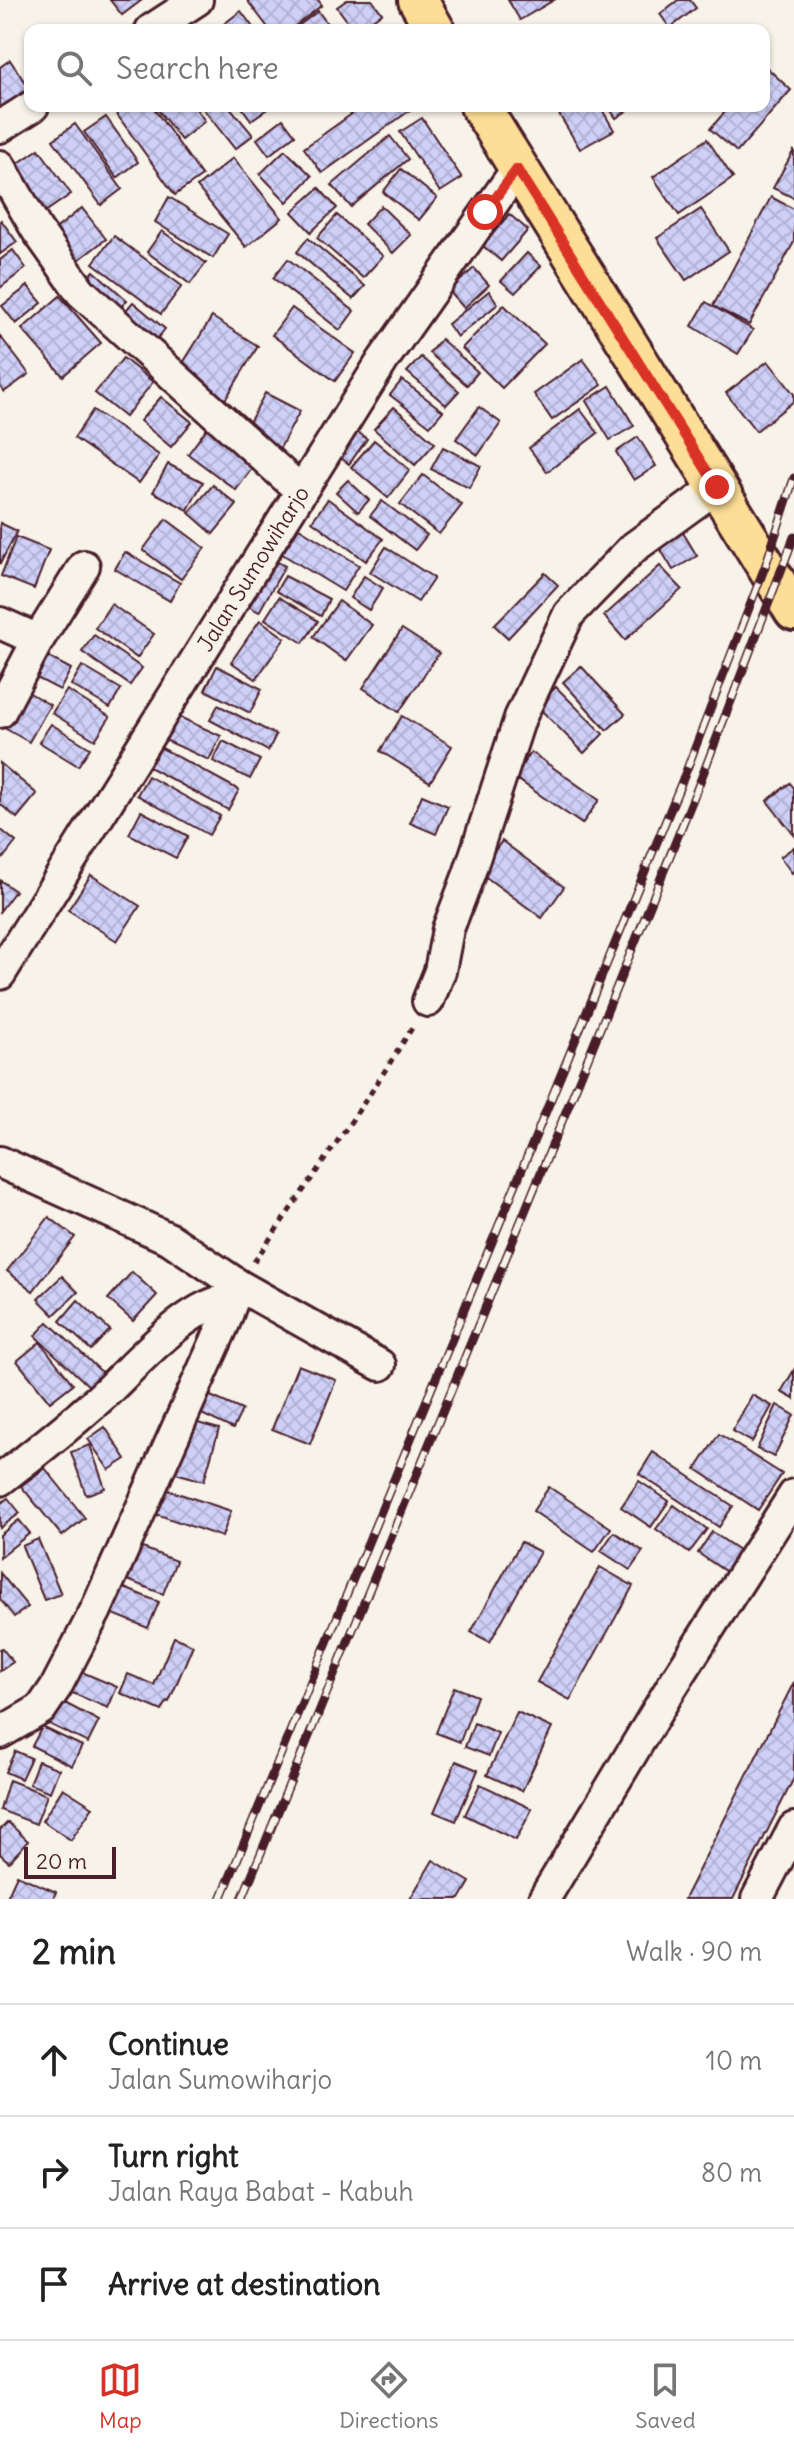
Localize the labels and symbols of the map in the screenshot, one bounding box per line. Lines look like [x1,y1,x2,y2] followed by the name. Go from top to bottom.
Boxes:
[467,194,503,230] route start
[699,469,735,505] route end
[191,481,315,656] street label: Jalan Sumowiharjo
[24,1843,116,1879] scale bar

